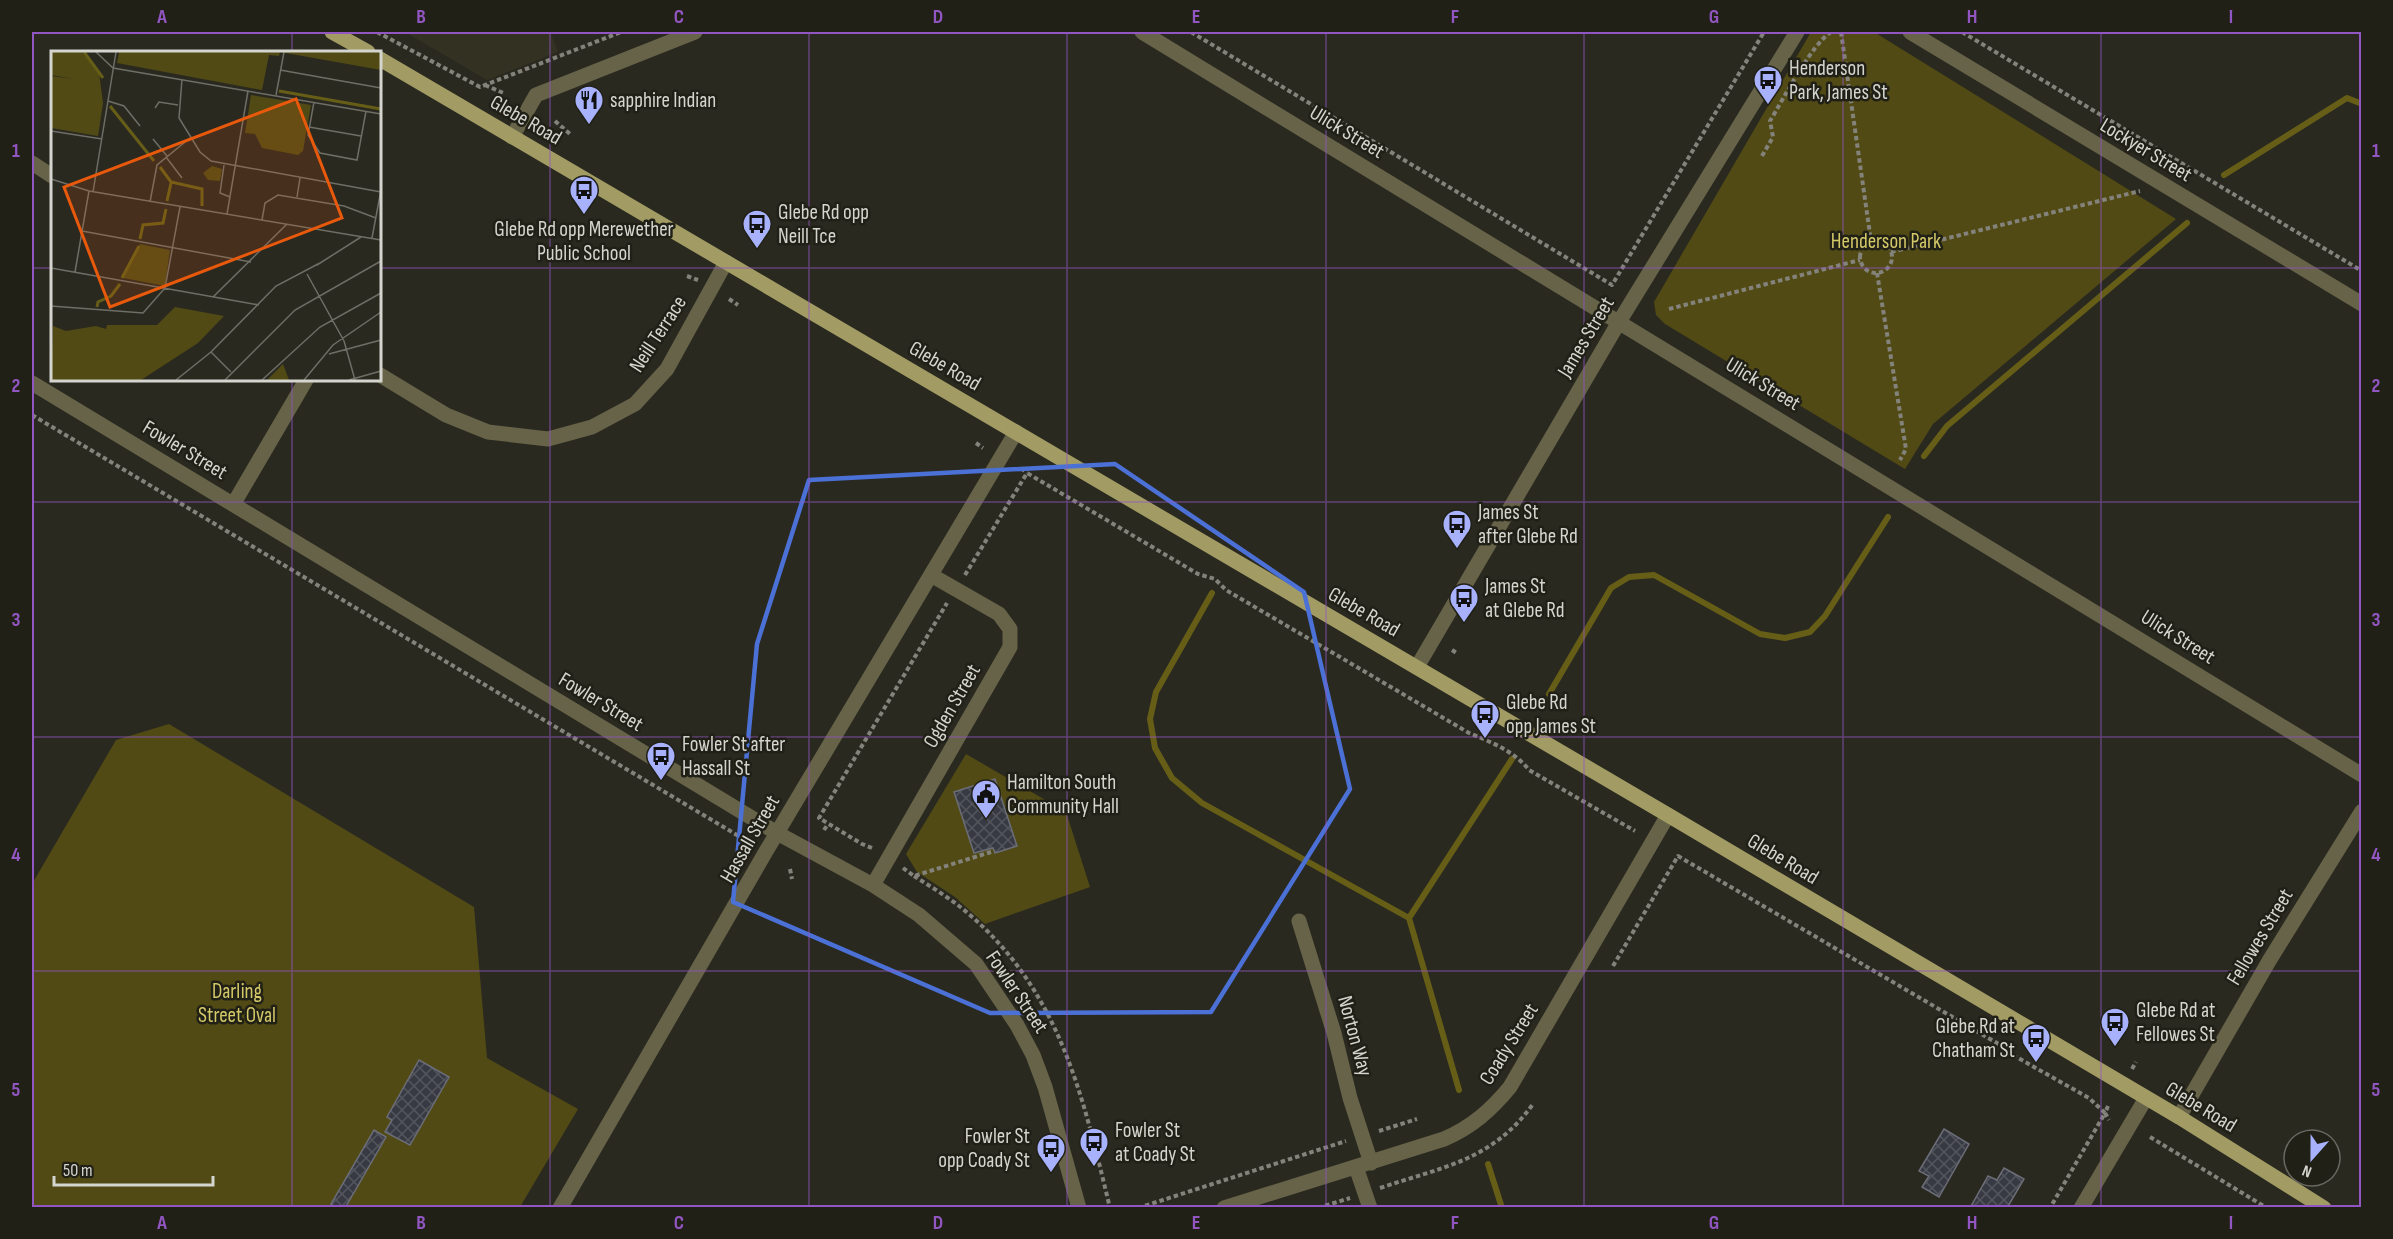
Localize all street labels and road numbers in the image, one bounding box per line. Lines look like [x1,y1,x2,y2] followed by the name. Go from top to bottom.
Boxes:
[486,90,566,150] street label: Glebe Road
[1305,100,1389,164] street label: Ulick Street
[2096,113,2196,187] street label: Lockyer Street
[624,291,692,377] street label: Neill Terrace
[1552,292,1620,383] street label: James Street
[905,336,985,396] street label: Glebe Road
[1721,352,1805,416] street label: Ulick Street
[138,415,232,485] street label: Fowler Street
[1324,582,1404,642] street label: Glebe Road
[2136,604,2220,670] street label: Ulick Street
[918,660,986,752] street label: Ogden Street
[554,667,648,737] street label: Fowler Street
[715,791,785,887] street label: Hassall Street
[1743,828,1823,890] street label: Glebe Road
[2222,884,2298,990] street label: Fellowes Street
[980,946,1054,1038] street label: Fowler Street
[1332,993,1378,1079] street label: Norton Way
[1474,999,1544,1089] street label: Coady Street
[2161,1076,2241,1138] street label: Glebe Road

